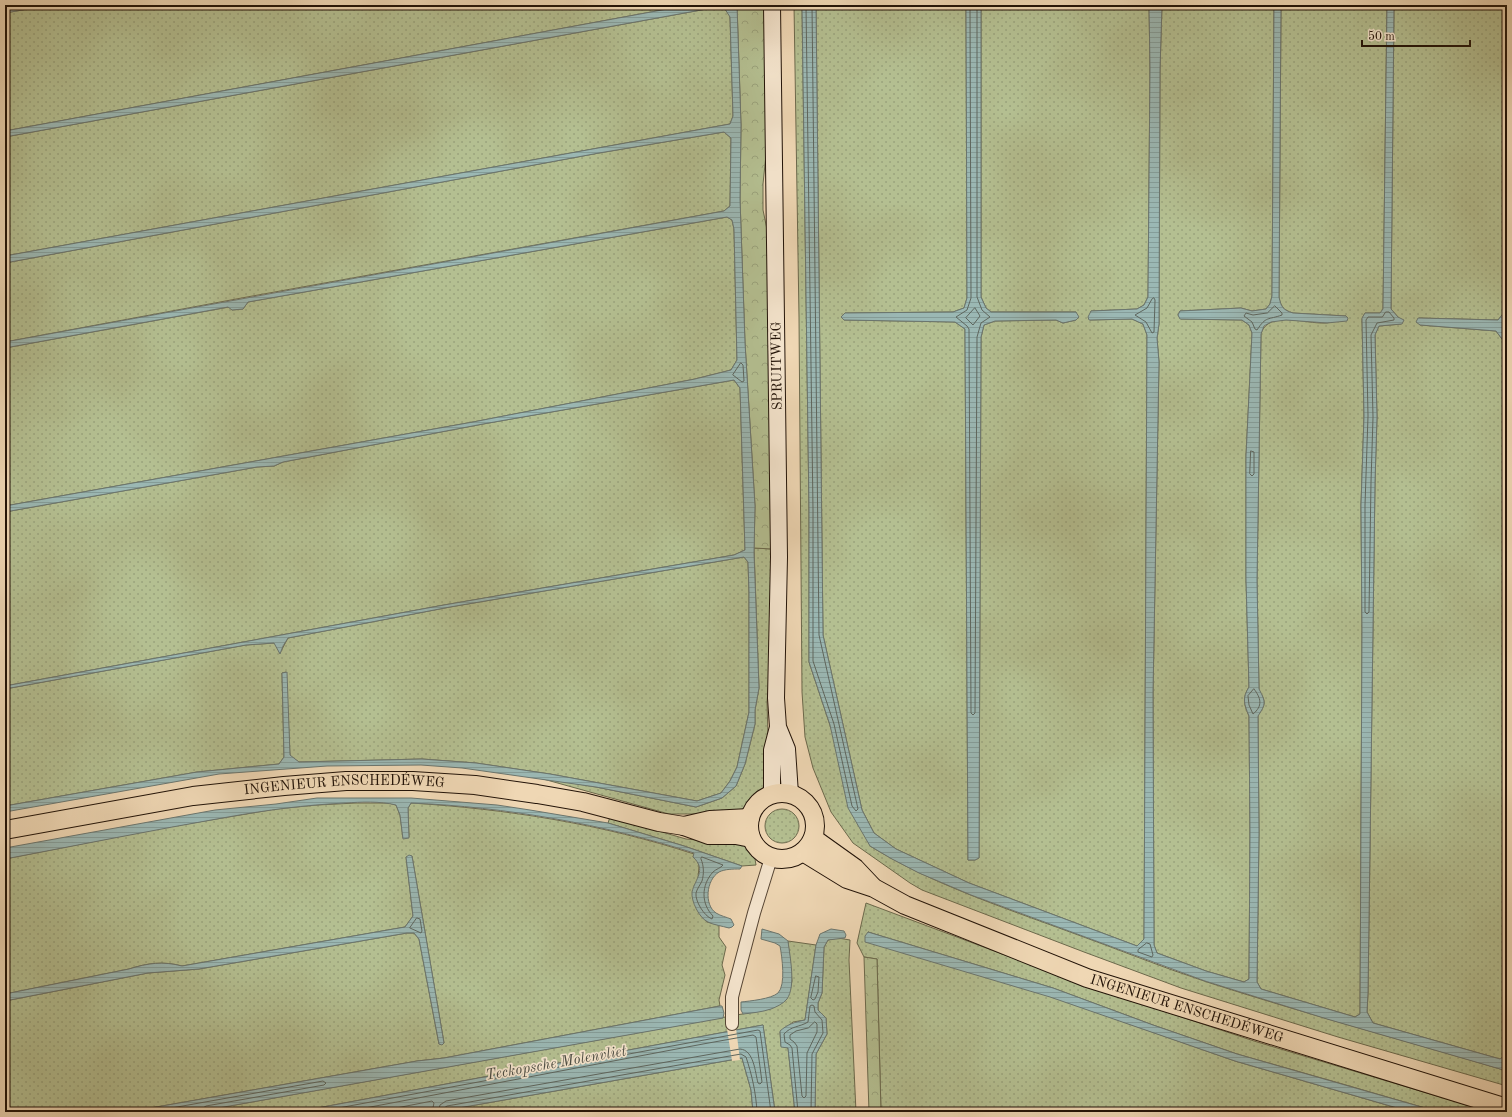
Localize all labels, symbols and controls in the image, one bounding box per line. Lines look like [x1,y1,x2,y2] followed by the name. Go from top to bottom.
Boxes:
[1362,22,1470,48] scale bar
[1368,30,1395,43] text: 50 m
[769,321,785,411] street label: SPRUITWEG
[243,771,445,797] street label: INGENIEUR ENSCHEDÉWEG
[1088,972,1285,1045] street label: INGENIEUR ENSCHEDÉWEG
[484,1044,628,1084] water label: Teckopsche Molenvliet

